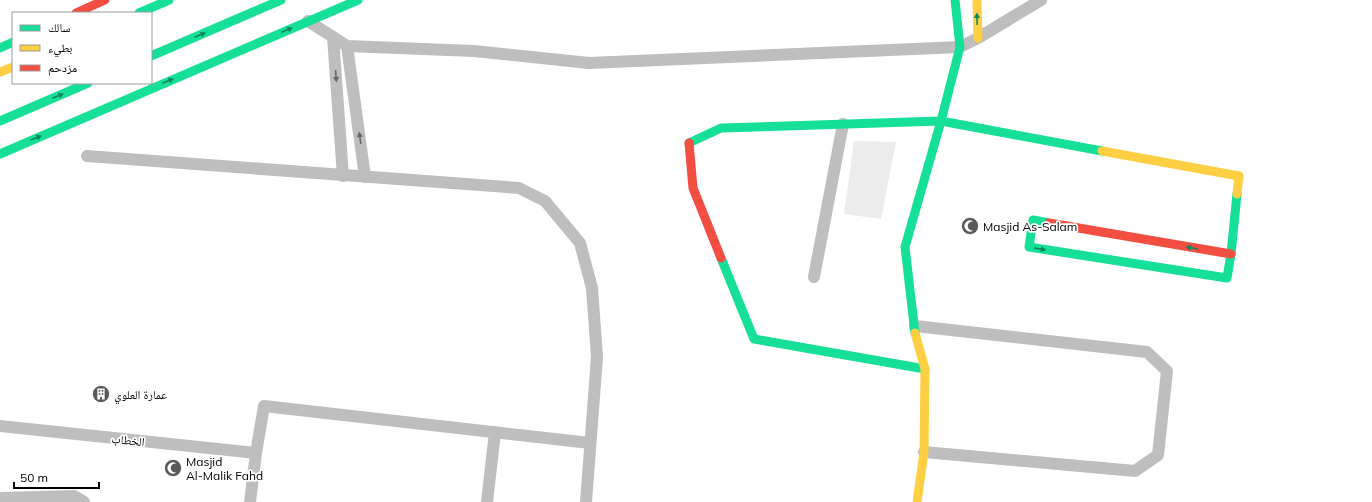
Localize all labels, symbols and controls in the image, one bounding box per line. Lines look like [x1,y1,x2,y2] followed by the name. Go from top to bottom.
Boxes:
[12,12,152,84] legend
[974,13,981,25] one-way arrow
[48,20,70,35] text: سالك
[282,27,293,33] one-way arrow
[194,32,205,38] one-way arrow
[48,40,72,58] text: بطيء
[48,60,77,76] text: مزدحم
[332,70,339,82] one-way arrow
[162,78,173,84] one-way arrow
[52,93,63,99] one-way arrow
[357,132,363,145] one-way arrow
[30,135,42,141] one-way arrow
[960,216,980,236] mosque icon: Masjid As-Salam
[983,219,1077,234] place label: Masjid As-Salam
[1186,244,1198,250] one-way arrow
[1034,246,1046,252] one-way arrow
[91,384,111,404] building icon: عمارة العلوي
[114,387,167,405] place label: عمارة العلوي
[111,431,145,450] street label: الخطاب
[186,454,263,483] place label: Masjid Al-Malik Fahd
[163,458,183,478] mosque icon: Masjid Al-Malik Fahd
[14,464,99,490] scale bar
[20,470,48,485] text: 50 m

